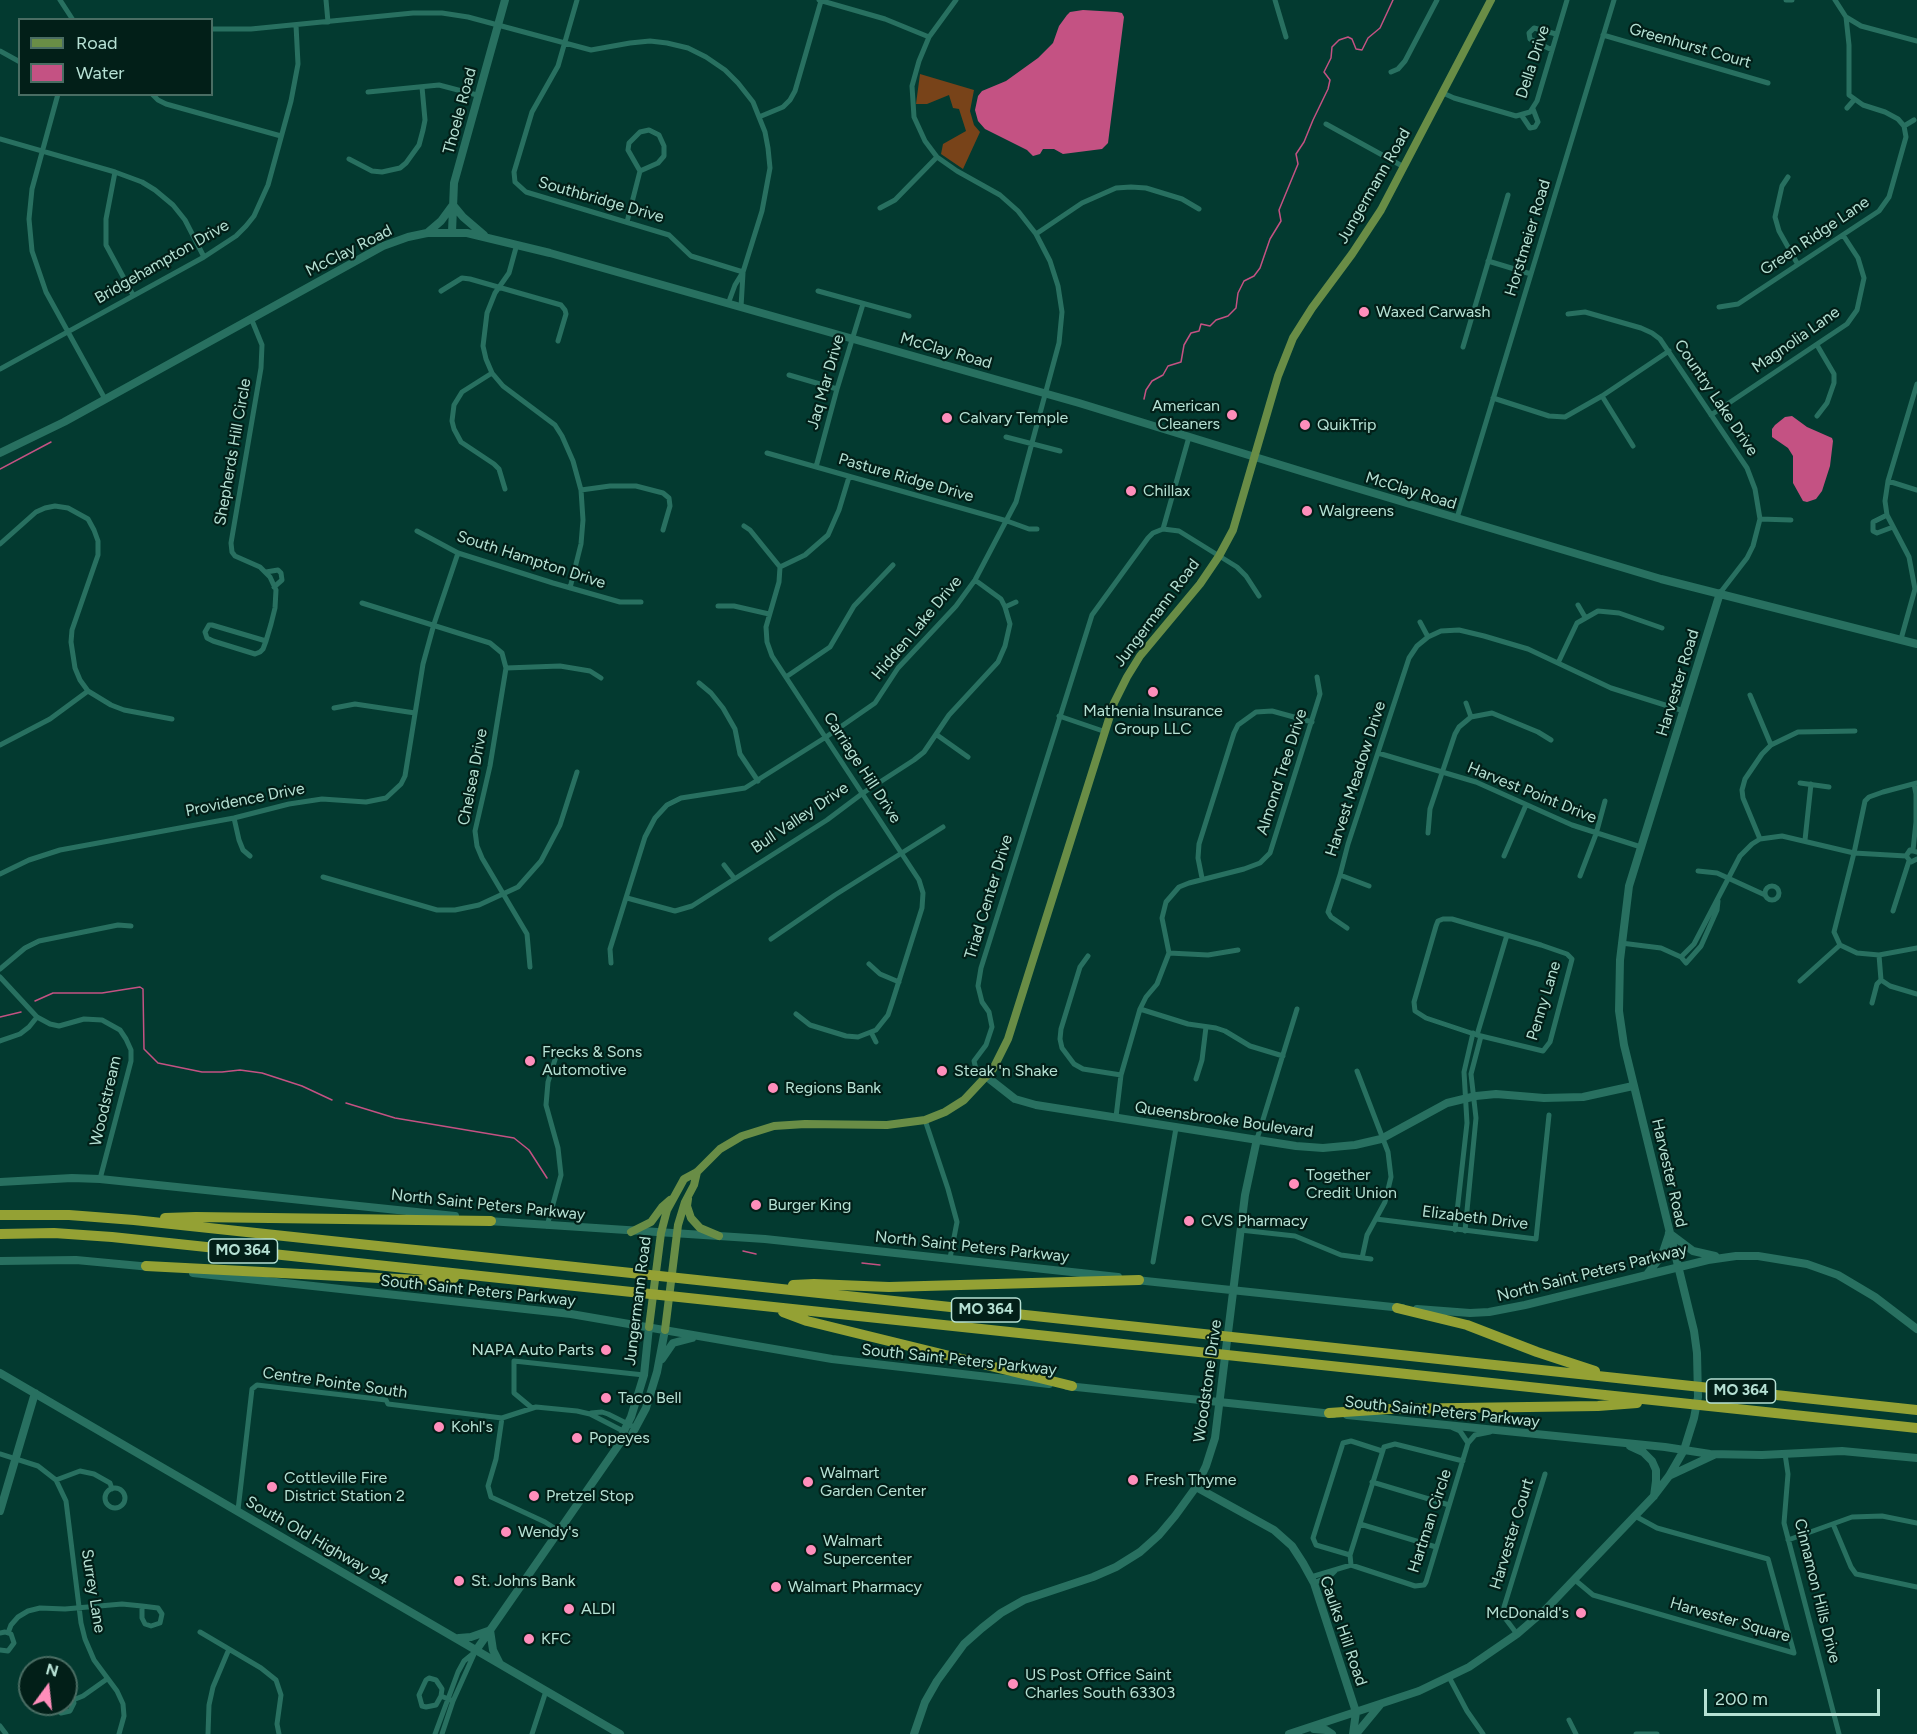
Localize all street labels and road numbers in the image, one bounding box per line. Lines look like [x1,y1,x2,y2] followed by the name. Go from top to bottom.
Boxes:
[1627,19,1753,73] street label: Greenhurst Court
[1512,23,1554,101] street label: Della Drive
[439,66,481,156] street label: Thoele Road
[1333,125,1415,247] street label: Jungermann Road
[536,173,666,227] street label: Southbridge Drive
[1501,177,1555,299] street label: Horstmeier Road
[1757,192,1873,280] street label: Green Ridge Lane
[92,216,232,308] street label: Bridgehampton Drive
[303,221,395,281] street label: McClay Road
[1748,303,1844,377] street label: Magnolia Lane
[898,329,994,373] street label: McClay Road
[803,332,849,432] street label: Jaq Mar Drive
[1670,336,1762,460] street label: Country Lake Drive
[211,377,255,527] street label: Shepherds Hill Circle
[836,449,976,507] street label: Pasture Ridge Drive
[1363,468,1459,514] street label: McClay Road
[454,527,608,593] street label: South Hampton Drive
[1110,555,1204,671] street label: Jungermann Road
[868,572,966,684] street label: Hidden Lake Drive
[1653,627,1703,739] street label: Harvester Road
[1322,699,1390,859] street label: Harvest Meadow Drive
[1253,707,1311,837] street label: Almond Tree Drive
[819,709,905,827] street label: Carriage Hill Drive
[454,727,492,827] street label: Chelsea Drive
[1464,758,1600,828] street label: Harvest Point Drive
[748,778,852,858] street label: Bull Valley Drive
[184,779,306,821] street label: Providence Drive
[961,833,1017,961] street label: Triad Center Drive
[1523,959,1565,1043] street label: Penny Lane
[86,1054,126,1148] street label: Woodstream
[1134,1098,1314,1142] street label: Queensbrooke Boulevard
[1647,1117,1691,1229] street label: Harvester Road
[390,1185,586,1225] street label: North Saint Peters Parkway
[1421,1202,1529,1234] street label: Elizabeth Drive
[874,1227,1070,1267] street label: North Saint Peters Parkway
[621,1235,655,1367] street label: Jungermann Road
[208,1239,278,1263] road number: MO 364
[1495,1240,1689,1306] street label: North Saint Peters Parkway
[379,1271,577,1311] street label: South Saint Peters Parkway
[952,1298,1020,1322] road number: MO 364
[1190,1318,1226,1444] street label: Woodstone Drive
[860,1340,1058,1380] street label: South Saint Peters Parkway
[261,1363,409,1403] street label: Centre Pointe South
[1706,1379,1776,1403] road number: MO 364
[1343,1392,1541,1432] street label: South Saint Peters Parkway
[1404,1467,1456,1575] street label: Hartman Circle
[1486,1476,1538,1592] street label: Harvester Court
[242,1492,392,1590] street label: South Old Highway 94
[1790,1517,1844,1665] street label: Cinnamon Hills Drive
[77,1548,109,1634] street label: Surrey Lane
[1315,1574,1371,1688] street label: Caulks Hill Road
[1668,1594,1792,1646] street label: Harvester Square

